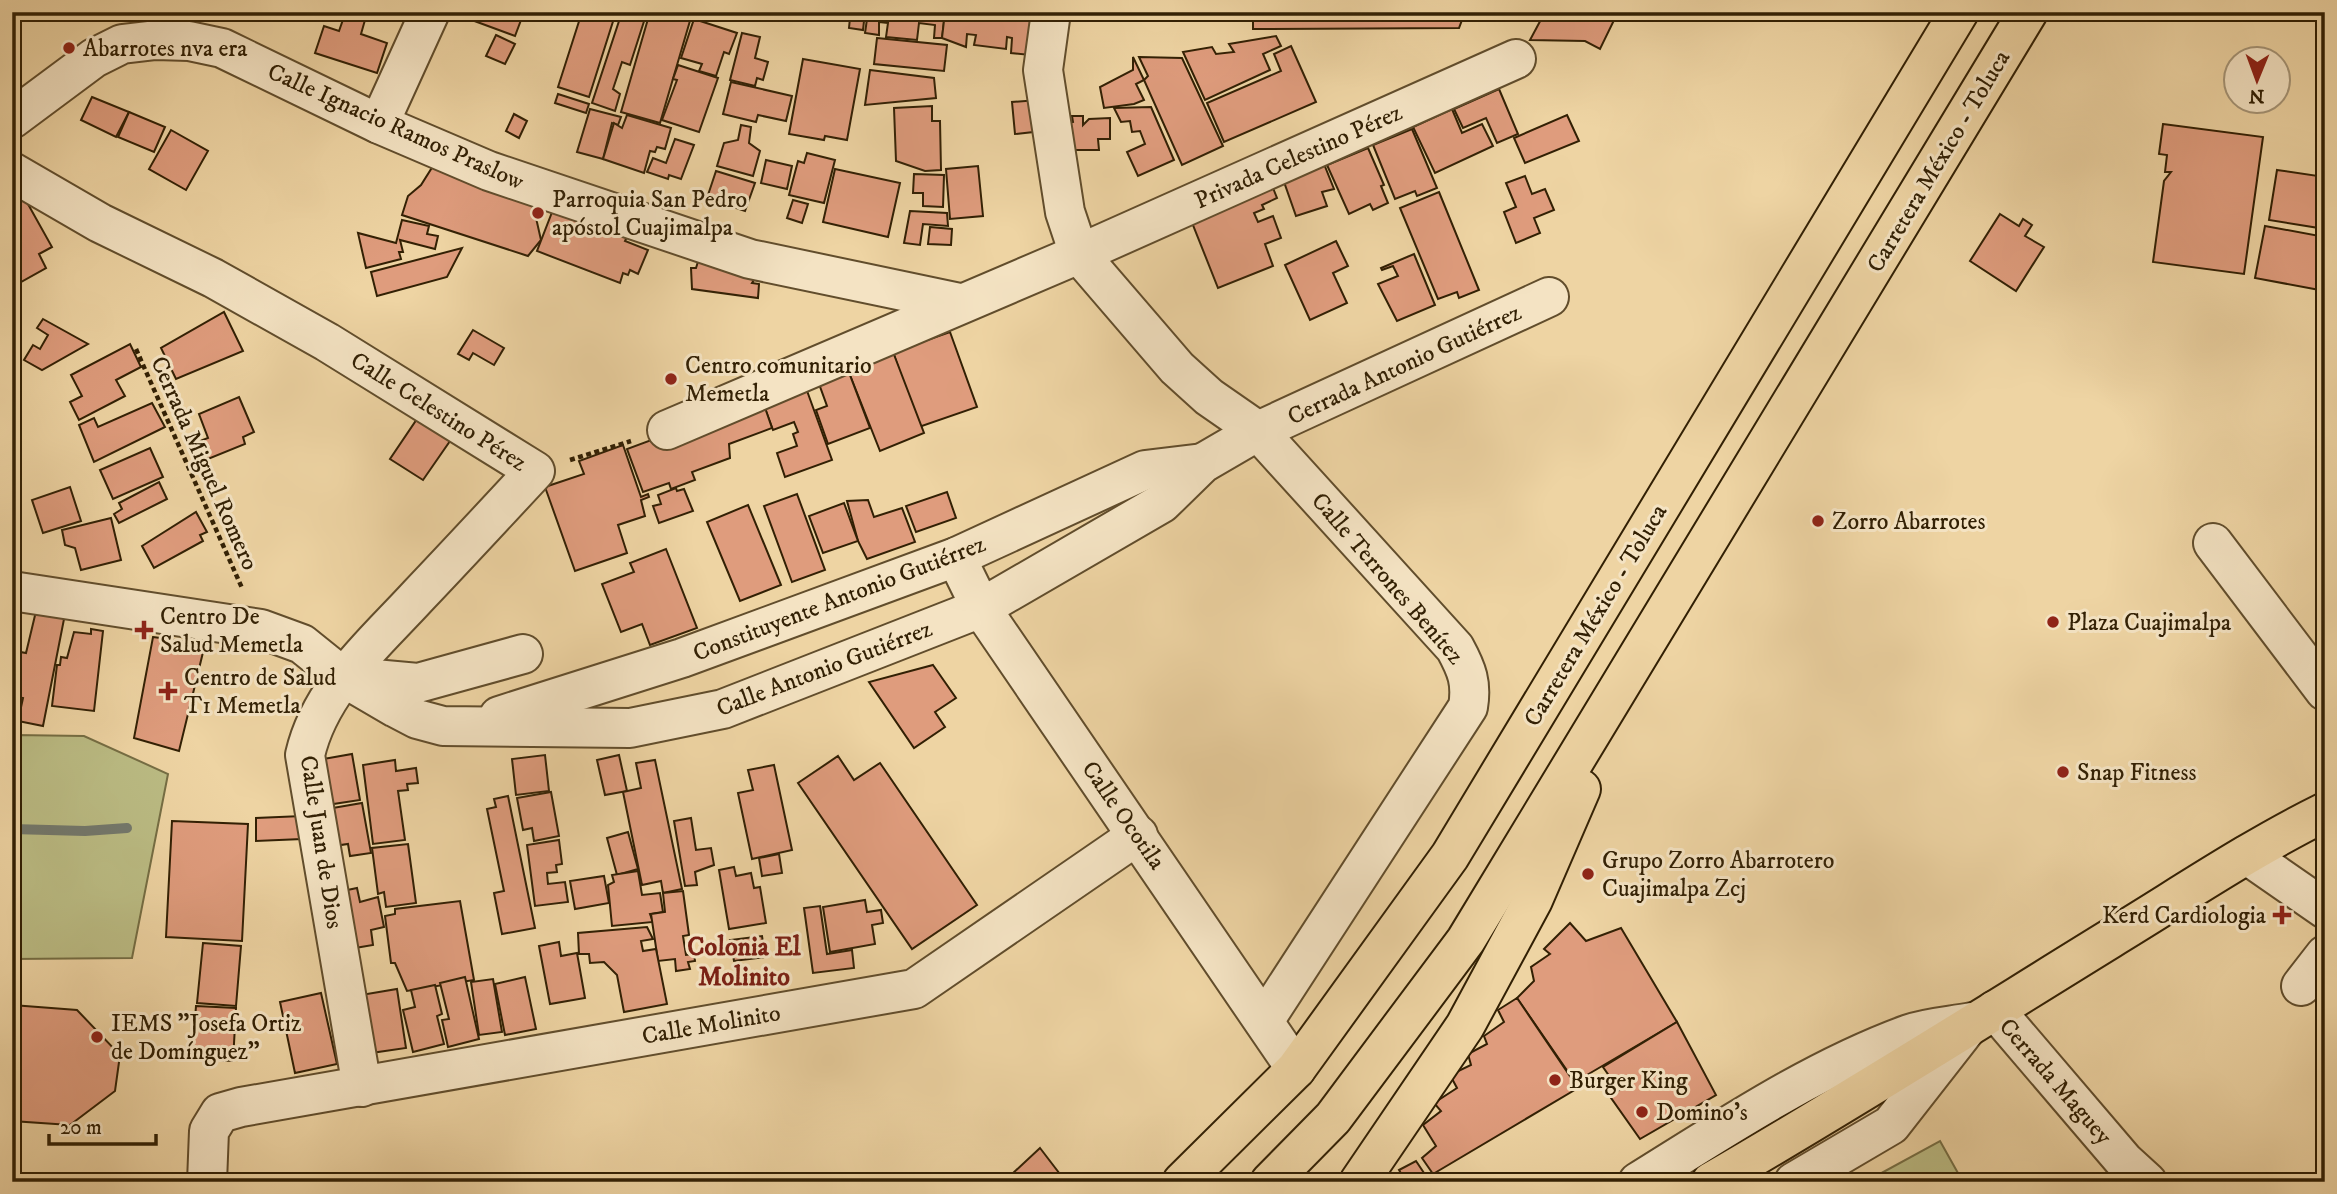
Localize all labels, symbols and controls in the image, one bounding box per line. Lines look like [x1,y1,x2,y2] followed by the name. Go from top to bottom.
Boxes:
[83,34,248,64] place label: Abarrotes nva era
[61,40,77,56] marker: Abarrotes nva era
[1861,44,2017,278] street label: Carretera México - Toluca
[2222,46,2292,116] north arrow
[263,57,529,197] street label: Calle Ignacio Ramos Praslow
[2248,84,2265,107] text: N
[1190,97,1407,216] street label: Privada Celestino Pérez
[552,185,747,243] place label: Parroquia San Pedro apóstol Cuajimalpa
[530,205,546,221] marker: Parroquia San Pedro apóstol Cuajimalpa
[1283,297,1527,432] street label: Cerrada Antonio Gutiérrez
[345,345,533,479] street label: Calle Celestino Pérez
[685,351,872,409] place label: Centro comunitario Memetla
[143,352,265,575] street label: Cerrada Miguel Romero
[663,371,679,387] marker: Centro comunitario Memetla
[1304,486,1471,671] street label: Calle Terrones Benítez
[1518,498,1674,732] street label: Carretera México - Toluca
[1832,507,1986,537] place label: Zorro Abarrotes
[1810,513,1826,529] marker: Zorro Abarrotes
[689,529,990,669] street label: Constituyente Antonio Gutiérrez
[160,602,304,660] place label: Centro De Salud Memetla
[2067,608,2232,638] place label: Plaza Cuajimalpa
[712,614,937,724] street label: Calle Antonio Gutiérrez
[2045,614,2061,630] marker: Plaza Cuajimalpa
[134,620,154,640] marker: Centro De Salud Memetla
[184,663,336,721] place label: Centro de Salud T1 Memetla
[158,681,178,701] marker: Centro de Salud T1 Memetla
[293,753,350,931] street label: Calle Juan de Dios
[1075,755,1172,876] street label: Calle Ocotila
[2077,758,2196,788] place label: Snap Fitness
[2055,764,2071,780] marker: Snap Fitness
[1602,846,1834,904] place label: Grupo Zorro Abarrotero Cuajimalpa Zcj
[1580,866,1596,882] marker: Grupo Zorro Abarrotero Cuajimalpa Zcj
[2102,901,2267,931] place label: Kerd Cardiologia
[2272,905,2292,925] marker: Kerd Cardiologia
[687,931,802,994] district label: Colonia El Molinito
[640,998,783,1052] street label: Calle Molinito
[111,1009,302,1067] place label: IEMS "Josefa Ortiz de Domínguez"
[1992,1012,2119,1152] street label: Cerrada Maguey
[89,1029,105,1045] marker: IEMS "Josefa Ortiz de Domínguez"
[1569,1066,1688,1096] place label: Burger King
[1547,1072,1563,1088] marker: Burger King
[1656,1098,1748,1128] place label: Domino's
[49,1103,156,1147] scale bar
[1634,1104,1650,1120] marker: Domino's
[60,1115,102,1141] text: 20 m

